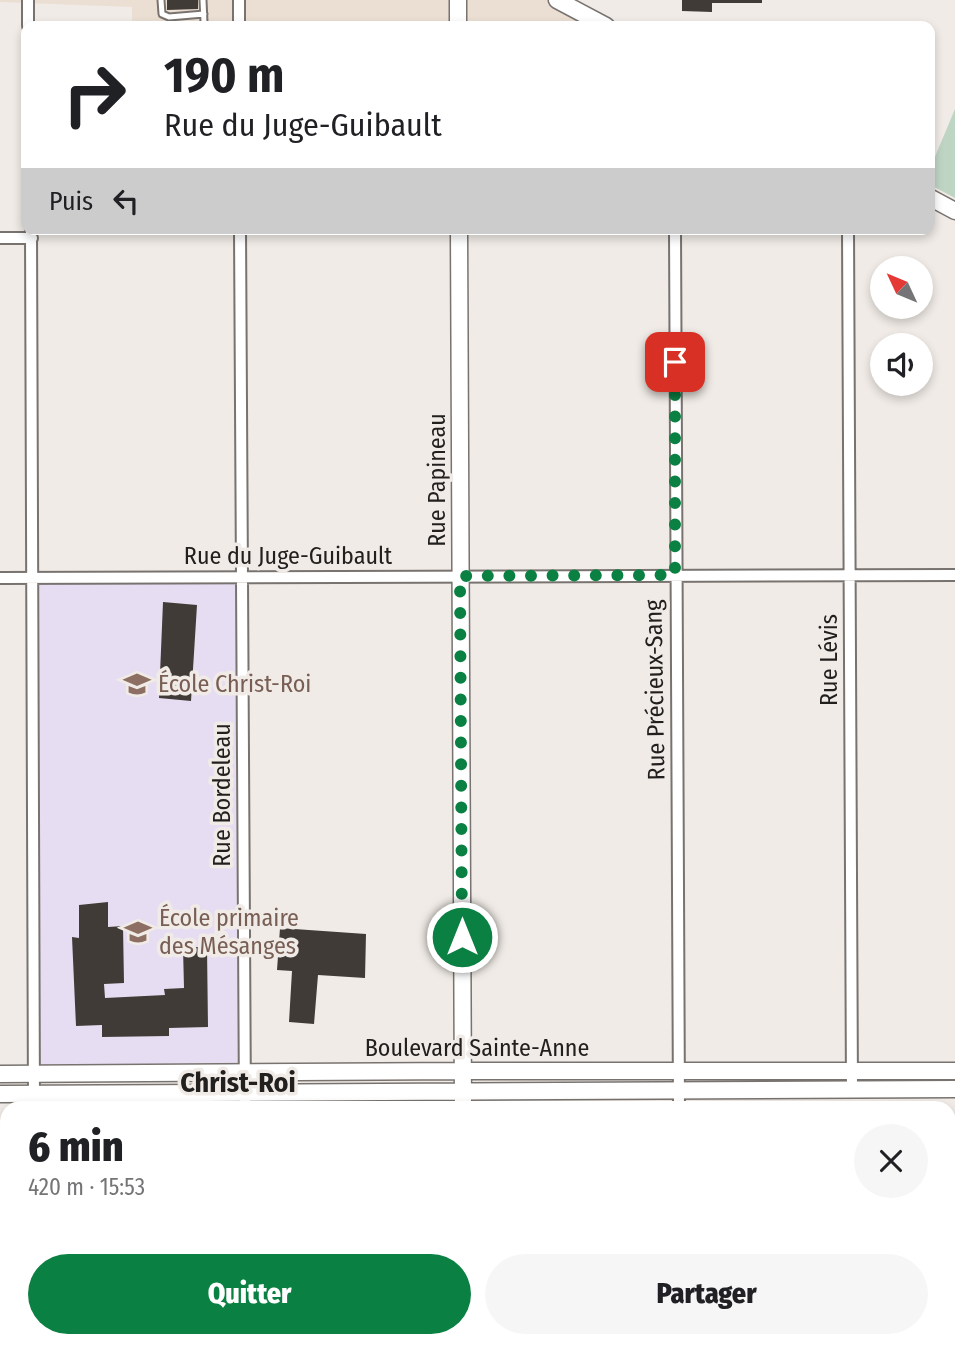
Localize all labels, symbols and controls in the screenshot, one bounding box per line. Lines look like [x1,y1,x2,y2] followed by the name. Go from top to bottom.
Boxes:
[164,46,284,105] text: 190 m
[49,49,140,140] icon: right
[164,106,442,144] text: Rue du Juge-Guibault
[107,182,145,220] icon: left
[49,186,93,217] text: Puis
[870,256,933,318] north arrow
[870,256,933,396] map controls
[645,332,705,392] pin
[870,333,933,396] button: sound
[656,343,694,381] icon: arrive
[423,413,451,547] street label: Rue Papineau
[184,542,392,570] street label: Rue du Juge-Guibault
[639,599,671,781] street label: Rue Précieux-Sang
[815,614,843,706] street label: Rue Lévis
[122,669,152,699] school or university icon: École Christ-Roi
[158,669,311,698] place label: École Christ-Roi
[208,723,236,867] street label: Rue Bordeleau
[425,900,499,974] position arrow
[159,903,299,960] place label: École primaire des Mésanges
[123,917,153,947] school or university icon: École primaire des Mésanges
[365,1034,589,1062] street label: Boulevard Sainte-Anne
[180,1066,296,1099] district label: Christ-Roi
[28,1122,124,1172] text: 6 min
[854,1124,928,1198] button: close
[28,1173,145,1201] text: 420 m · 15:53
[28,1254,471,1334] button: Quitter
[485,1254,928,1334] button: Partager

